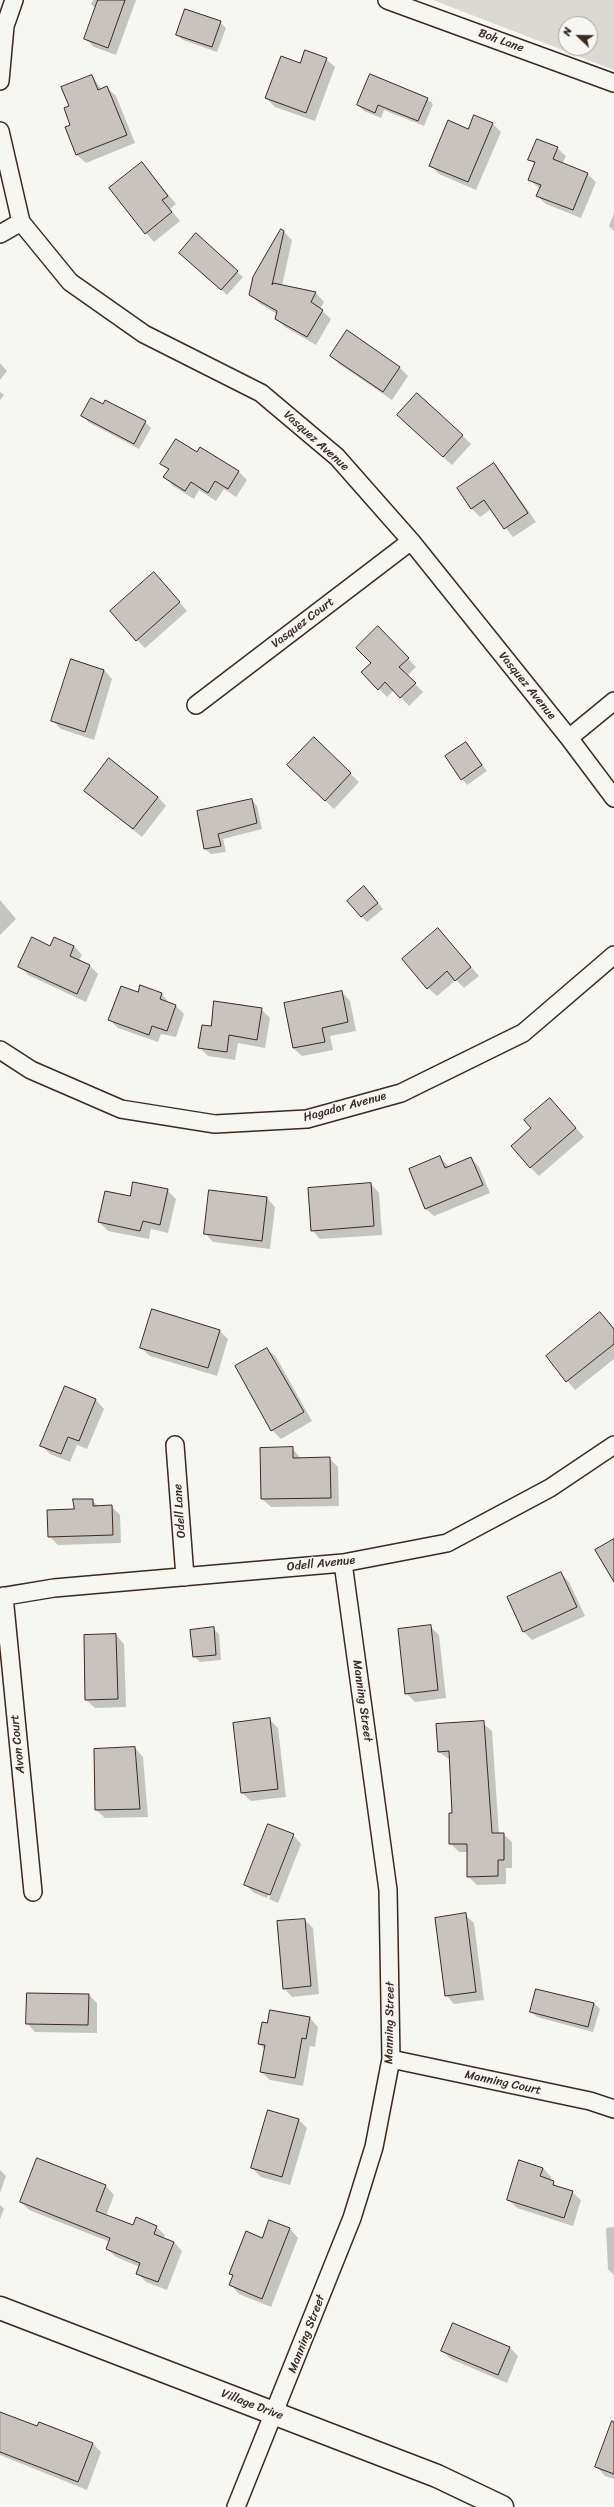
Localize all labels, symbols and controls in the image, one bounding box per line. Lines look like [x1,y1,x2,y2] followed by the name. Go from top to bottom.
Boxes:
[558,16,598,56] north arrow
[557,25,578,39] text: N
[476,26,526,56] street label: Boh Lane
[280,408,352,474] street label: Vasquez Avenue
[269,595,337,651] street label: Vasquez Court
[495,649,559,723] street label: Vasquez Avenue
[302,1089,388,1125] street label: Hagador Avenue
[171,1483,189,1539] street label: Odell Lane
[286,1553,356,1575] street label: Odell Avenue
[349,1659,375,1743] street label: Manning Street
[8,1714,28,1774] street label: Avon Court
[382,1982,398,2064] street label: Manning Street
[463,2068,543,2098] street label: Manning Court
[285,2293,329,2375] street label: Manning Street
[219,2387,285,2423] street label: Village Drive

